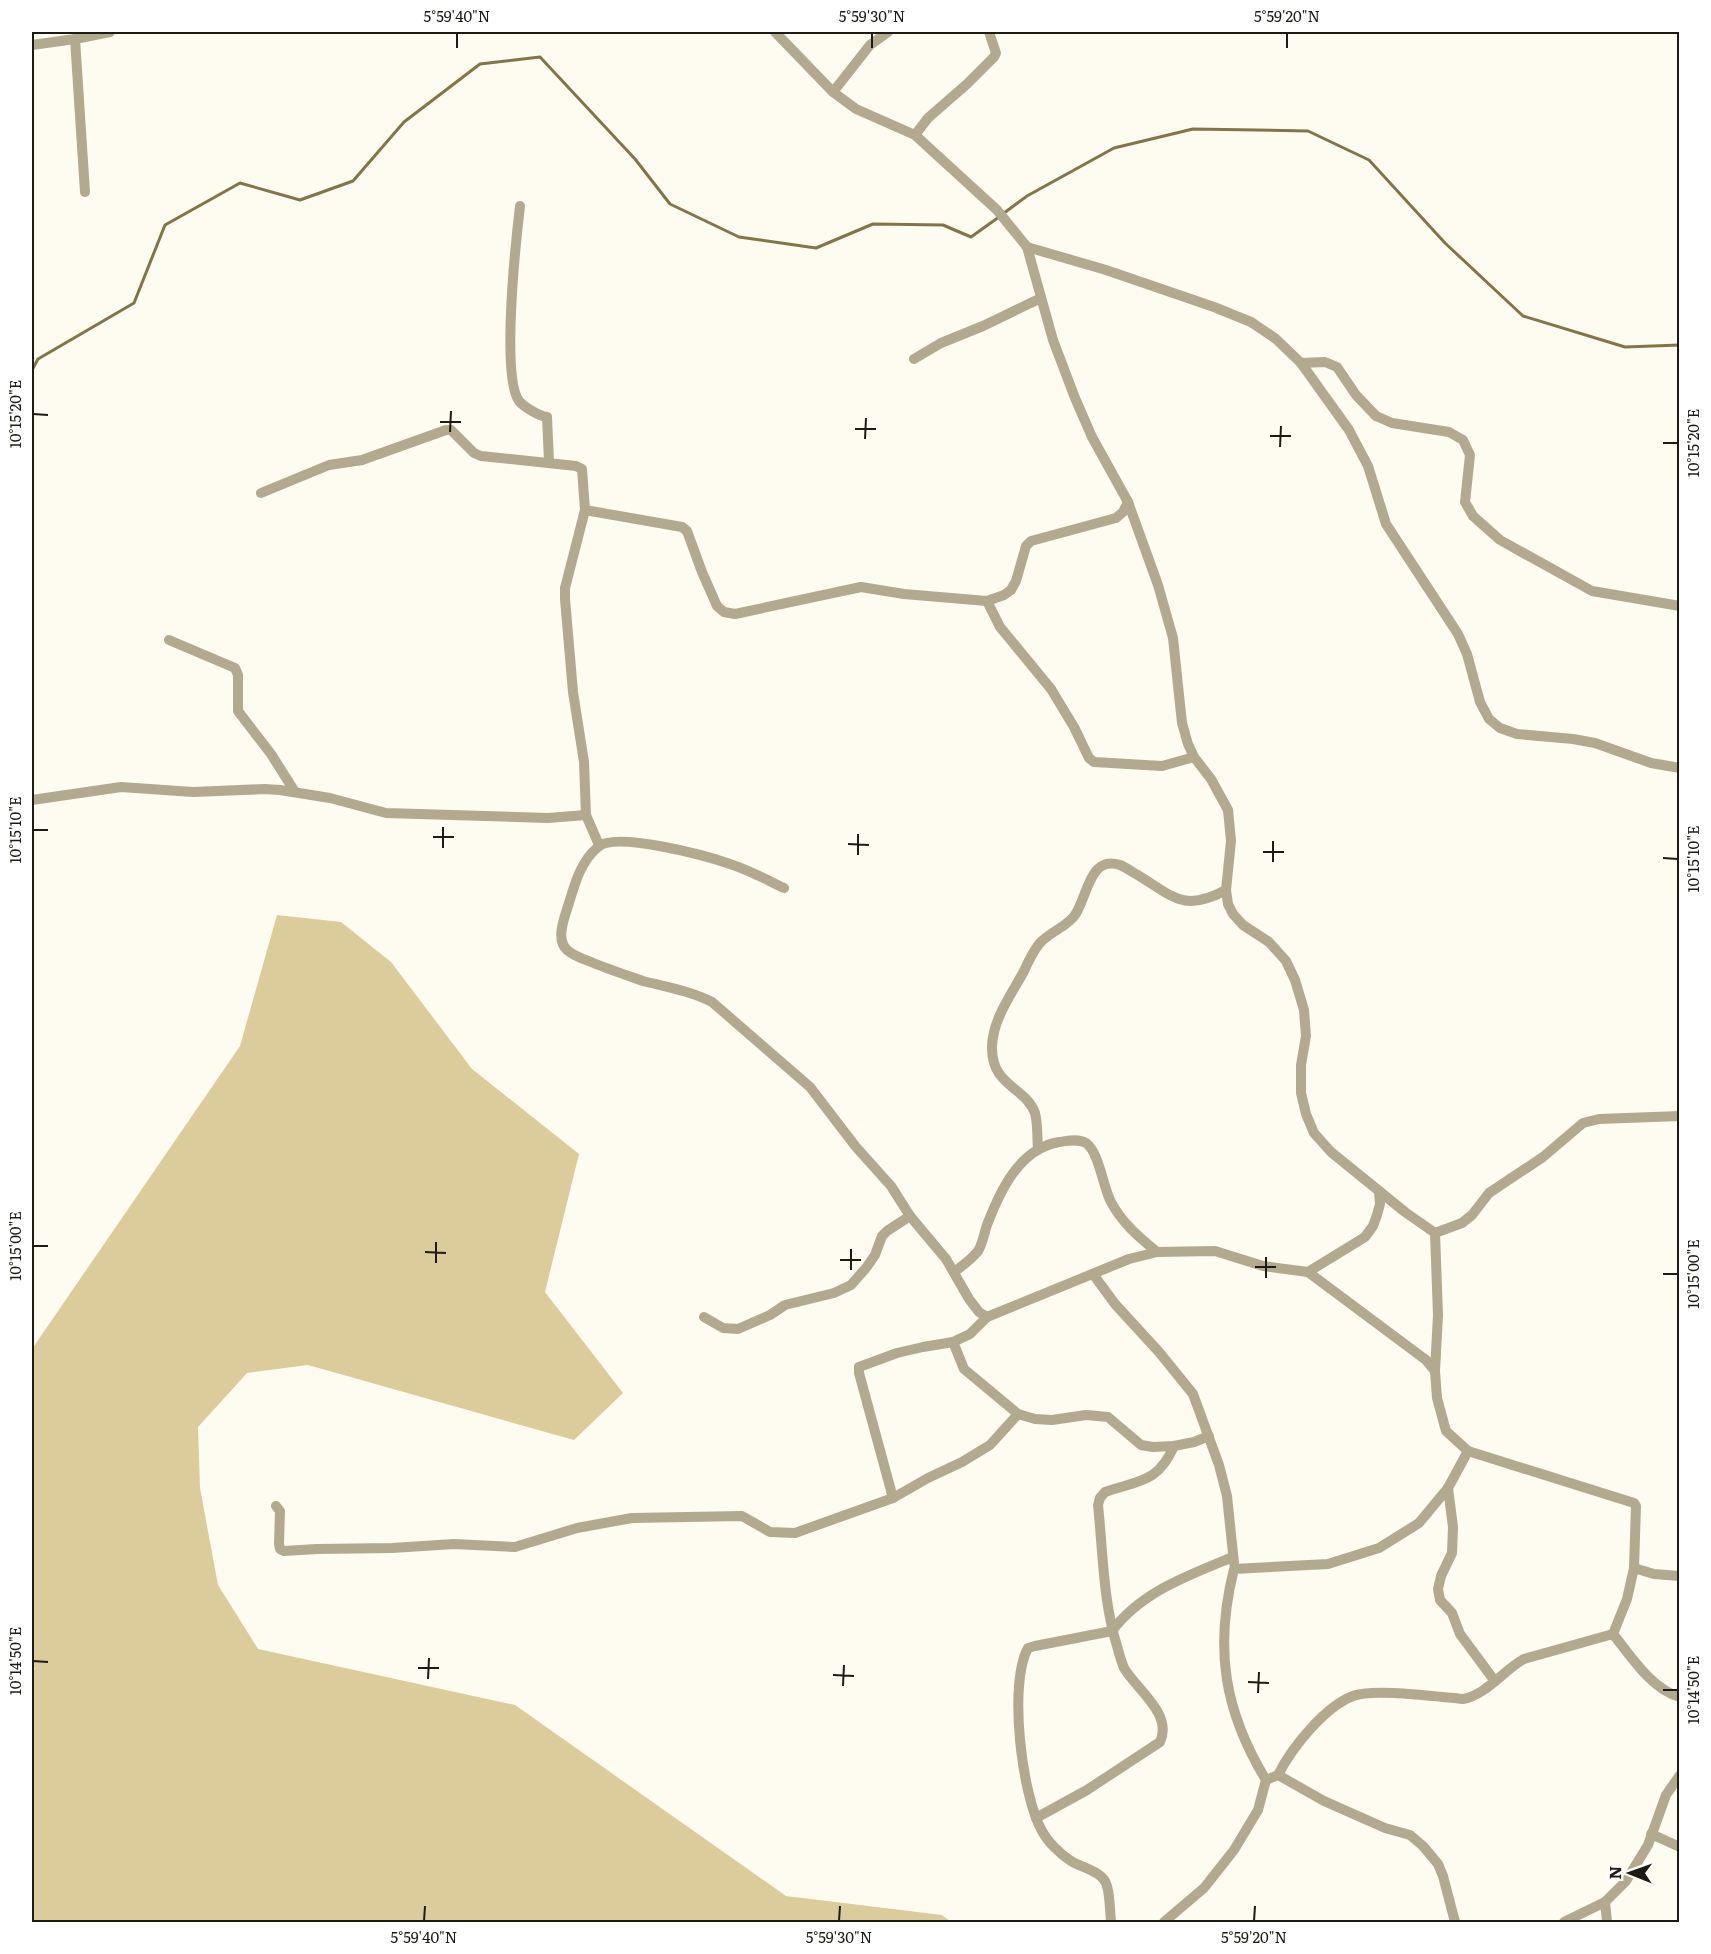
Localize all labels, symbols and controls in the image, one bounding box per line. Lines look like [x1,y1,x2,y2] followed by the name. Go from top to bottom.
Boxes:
[424,4,490,27] text: 5°59'40"N
[839,4,905,27] text: 5°59'30"N
[1254,4,1320,27] text: 5°59'20"N
[3,380,26,448] text: 10°15'20"E
[1681,409,1704,477] text: 10°15'20"E
[3,796,26,864] text: 10°15'10"E
[1681,825,1704,893] text: 10°15'10"E
[3,1211,26,1281] text: 10°15'00"E
[1681,1239,1704,1309] text: 10°15'00"E
[3,1627,26,1695] text: 10°14'50"E
[1681,1656,1704,1724] text: 10°14'50"E
[1600,1843,1660,1903] north arrow
[1602,1866,1626,1880] text: N
[391,1925,457,1948] text: 5°59'40"N
[806,1925,872,1948] text: 5°59'30"N
[1221,1925,1287,1948] text: 5°59'20"N

